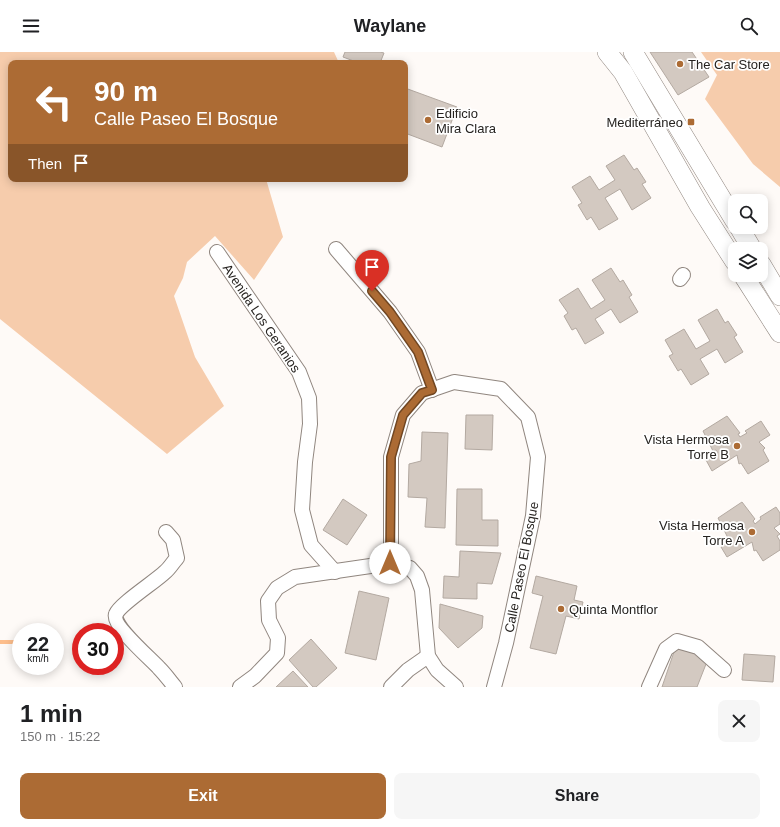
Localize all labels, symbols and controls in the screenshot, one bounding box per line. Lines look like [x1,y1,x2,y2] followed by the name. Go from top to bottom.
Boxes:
[20,15,42,37] icon: menu
[738,15,760,37] icon: search
[354,16,426,36] text: Waylane
[688,57,770,72] place label: The Car Store
[675,59,685,69] marker: The Car Store
[28,76,80,128] icon: left
[94,76,158,107] text: 90 m
[436,106,497,136] place label: Edificio Mira Clara
[94,109,278,129] text: Calle Paseo El Bosque
[423,115,433,125] marker: Edificio Mira Clara
[606,115,683,130] place label: Mediterráneo
[686,117,696,127] marker: Mediterráneo
[70,152,92,174] icon: arrive
[28,155,62,172] text: Then
[728,194,768,282] map controls
[728,194,768,234] button: search
[728,242,768,282] button: layers
[355,250,389,291] pin
[361,256,383,278] icon: arrive
[220,261,304,376] street label: Avenida Los Geranios
[644,432,730,462] place label: Vista Hermosa Torre B
[732,441,742,451] marker: Vista Hermosa Torre B
[501,500,542,634] street label: Calle Paseo El Bosque
[659,518,745,548] place label: Vista Hermosa Torre A
[747,527,757,537] marker: Vista Hermosa Torre A
[369,542,411,584] position arrow
[569,602,659,617] place label: Quinta Montflor
[556,604,566,614] marker: Quinta Montflor
[72,623,124,675] speed limit sign: 30
[27,633,49,655] text: 22
[27,653,49,664] text: km/h
[20,700,83,727] text: 1 min
[718,700,760,742] button: close
[20,729,100,744] text: 150 m · 15:22
[20,773,386,819] button: Exit
[394,773,760,819] button: Share

